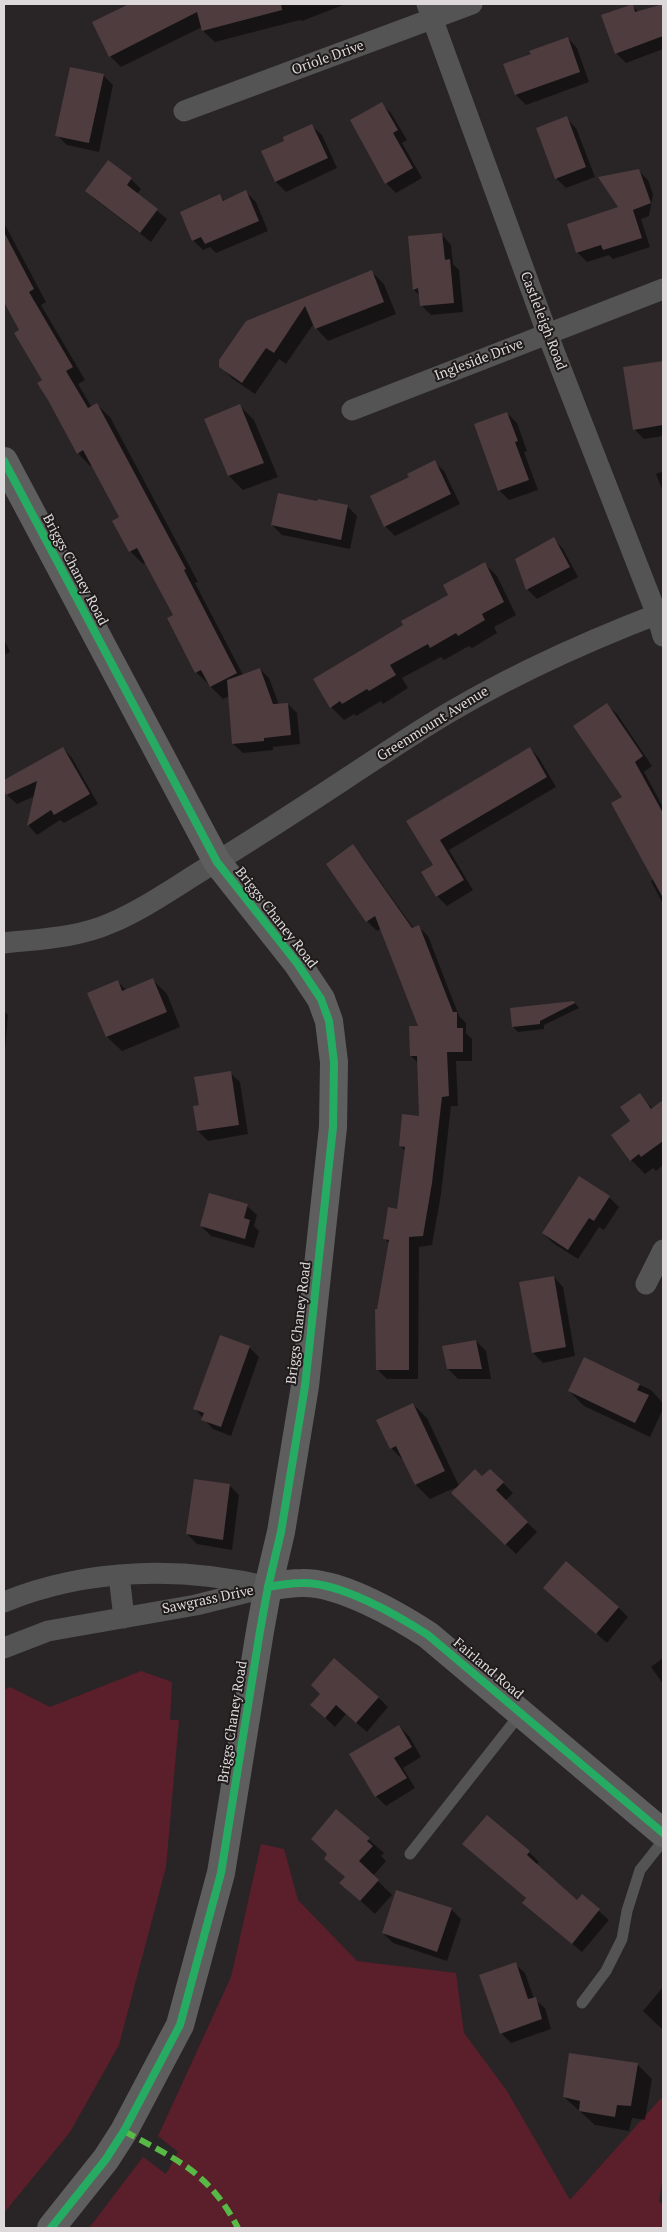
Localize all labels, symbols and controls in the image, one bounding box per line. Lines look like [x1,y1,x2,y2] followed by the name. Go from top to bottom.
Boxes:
[290,37,366,79] street label: Oriole Drive
[516,269,570,373] street label: Castleleigh Road
[432,335,526,385] street label: Ingleside Drive
[39,512,111,628] street label: Briggs Chaney Road
[374,683,492,765] street label: Greenmount Avenue
[231,864,321,972] street label: Briggs Chaney Road
[283,1261,315,1385] street label: Briggs Chaney Road
[161,1582,255,1618] street label: Sawgrass Drive
[450,1635,526,1703] street label: Fairland Road
[215,1660,251,1784] street label: Briggs Chaney Road

